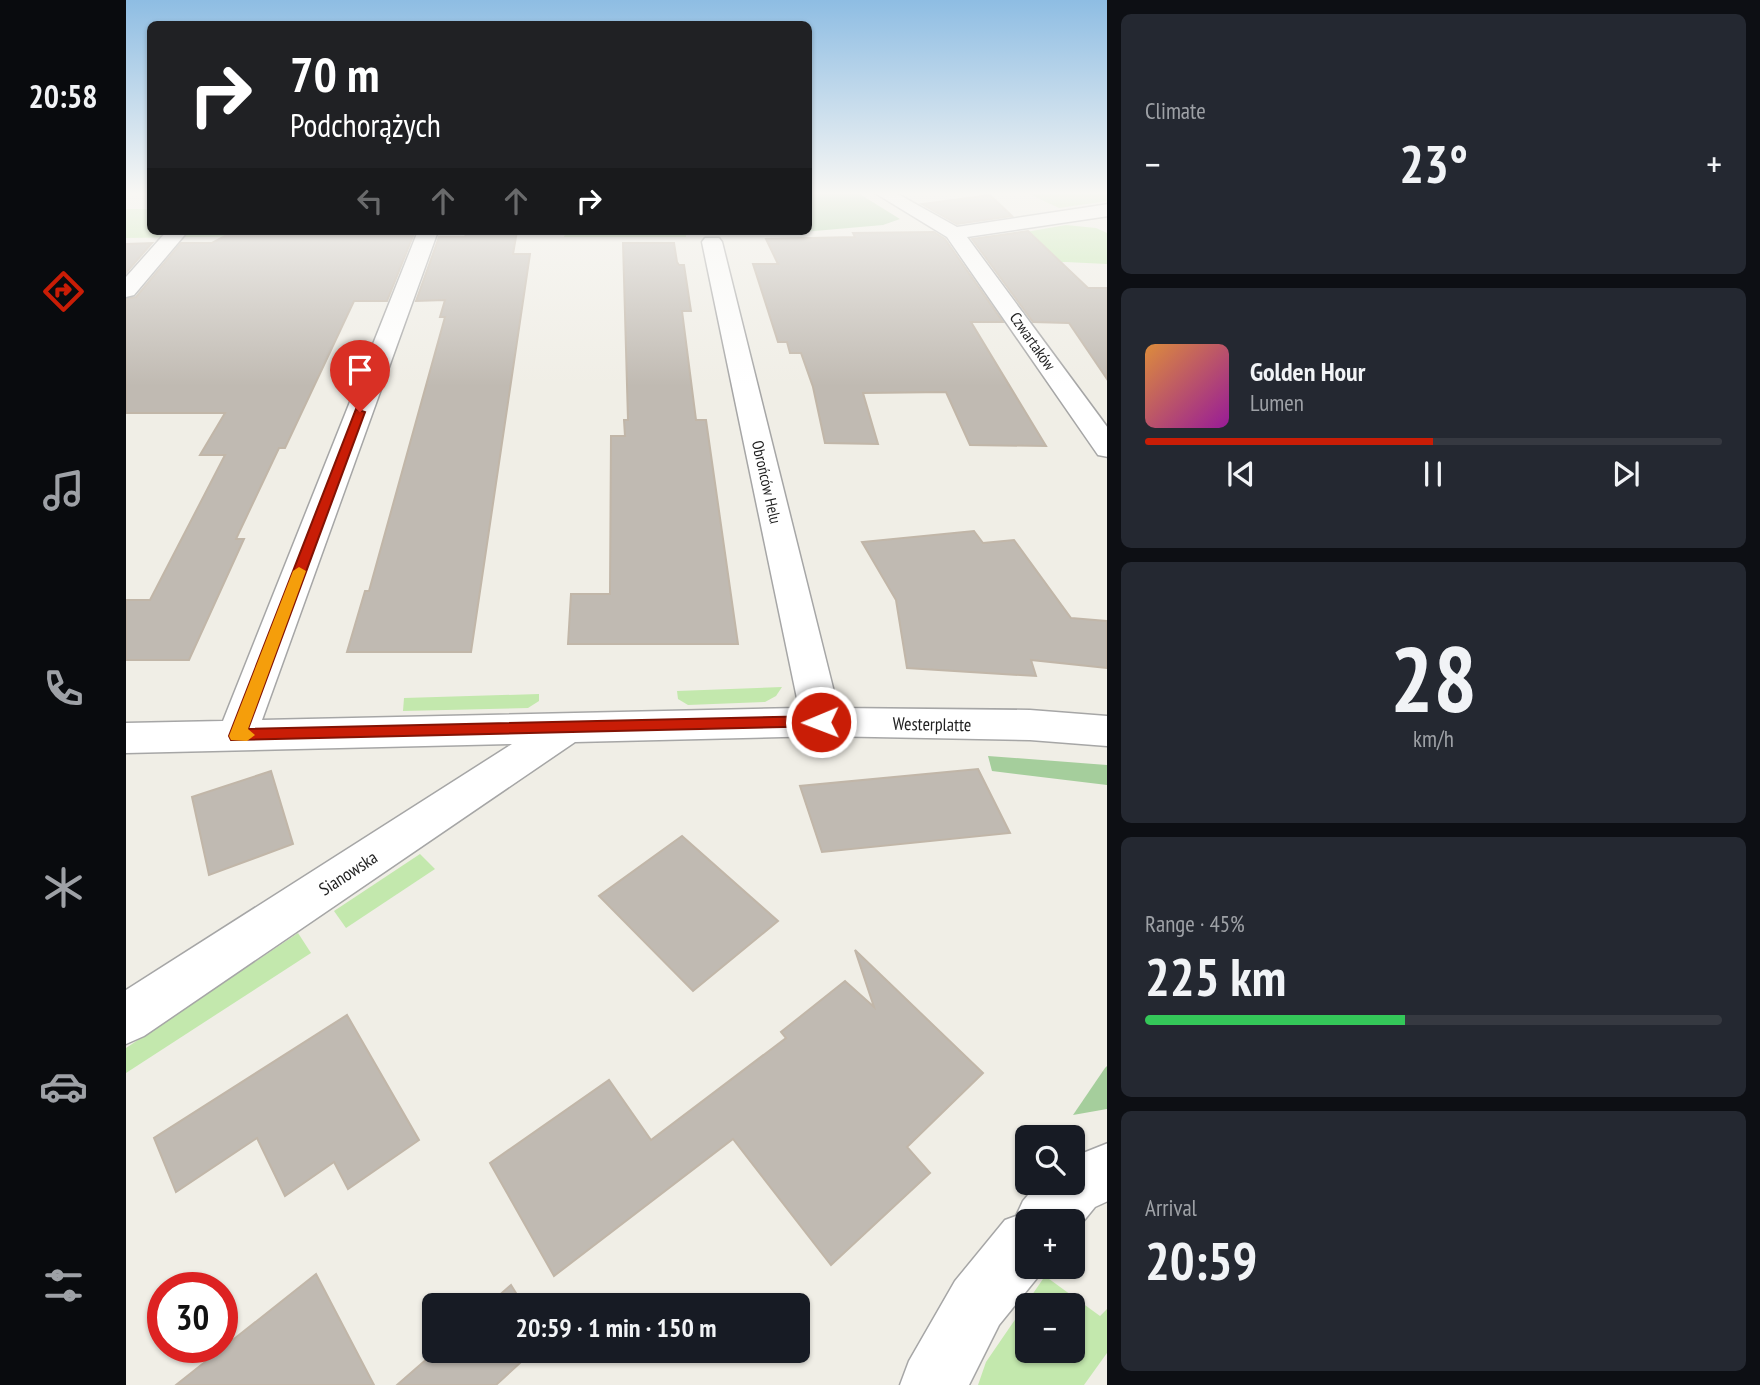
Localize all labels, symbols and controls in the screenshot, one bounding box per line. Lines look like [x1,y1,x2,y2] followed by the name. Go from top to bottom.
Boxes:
[290,42,379,106] text: 70 m
[175,49,266,140] icon: right
[28,75,98,117] text: 20:58
[1145,96,1206,125] text: Climate
[290,104,441,146] text: Podchorążych
[1399,130,1468,197] text: 23°
[1145,139,1161,188] text: −
[1706,139,1722,188] text: +
[351,182,389,220] icon: left
[424,182,462,220] icon: ahead
[497,182,535,220] icon: ahead
[570,182,608,220] icon: right
[39,267,88,316] icon: directions
[1006,308,1061,374] street label: Czwartaków
[330,340,390,412] pin
[341,351,379,389] icon: arrive
[1250,355,1365,388] text: Golden Hour
[1250,388,1304,417] text: Lumen
[748,439,786,526] street label: Obrońców Helu
[1222,455,1260,493] icon: previous
[1414,455,1452,493] icon: pause
[1607,455,1645,493] icon: next
[39,466,88,515] icon: music
[1390,619,1477,737] text: 28
[39,664,88,713] icon: phone
[784,685,858,759] position arrow
[893,712,971,736] street label: Westerplatte
[1413,724,1454,753] text: km/h
[314,846,382,900] street label: Sianowska
[39,863,88,912] icon: climate
[1145,909,1245,938] text: Range · 45%
[1145,943,1286,1010] text: 225 km
[39,1062,88,1111] icon: car
[1015,1125,1085,1363] map controls
[1015,1125,1085,1195] button: search
[1145,1193,1197,1222] text: Arrival
[1015,1209,1085,1279] button: +
[1145,1227,1257,1294] text: 20:59
[39,1261,88,1310] icon: filters
[147,1272,238,1363] speed limit sign: 30
[1015,1293,1085,1363] button: −
[516,1311,716,1344] text: 20:59 · 1 min · 150 m

